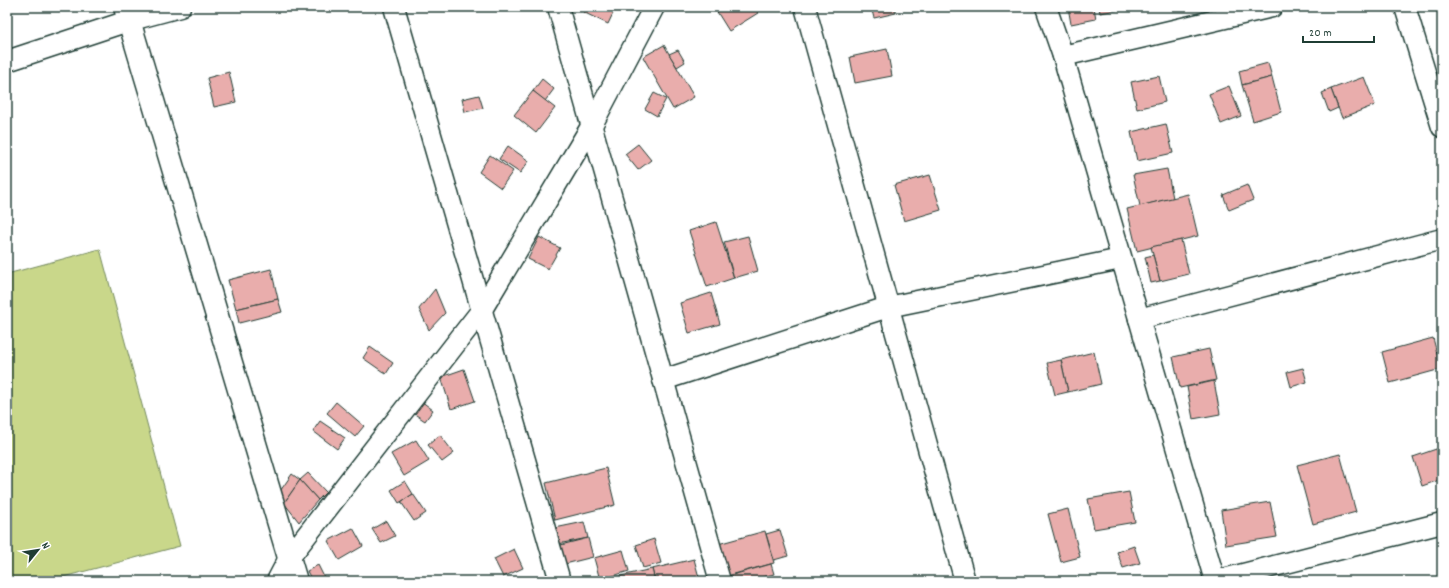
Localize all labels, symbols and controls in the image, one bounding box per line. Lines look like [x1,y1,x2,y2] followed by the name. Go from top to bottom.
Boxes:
[1303,18,1374,44] scale bar
[1309,25,1332,42] text: 20 m
[18,530,58,570] north arrow
[37,540,53,553] text: N

